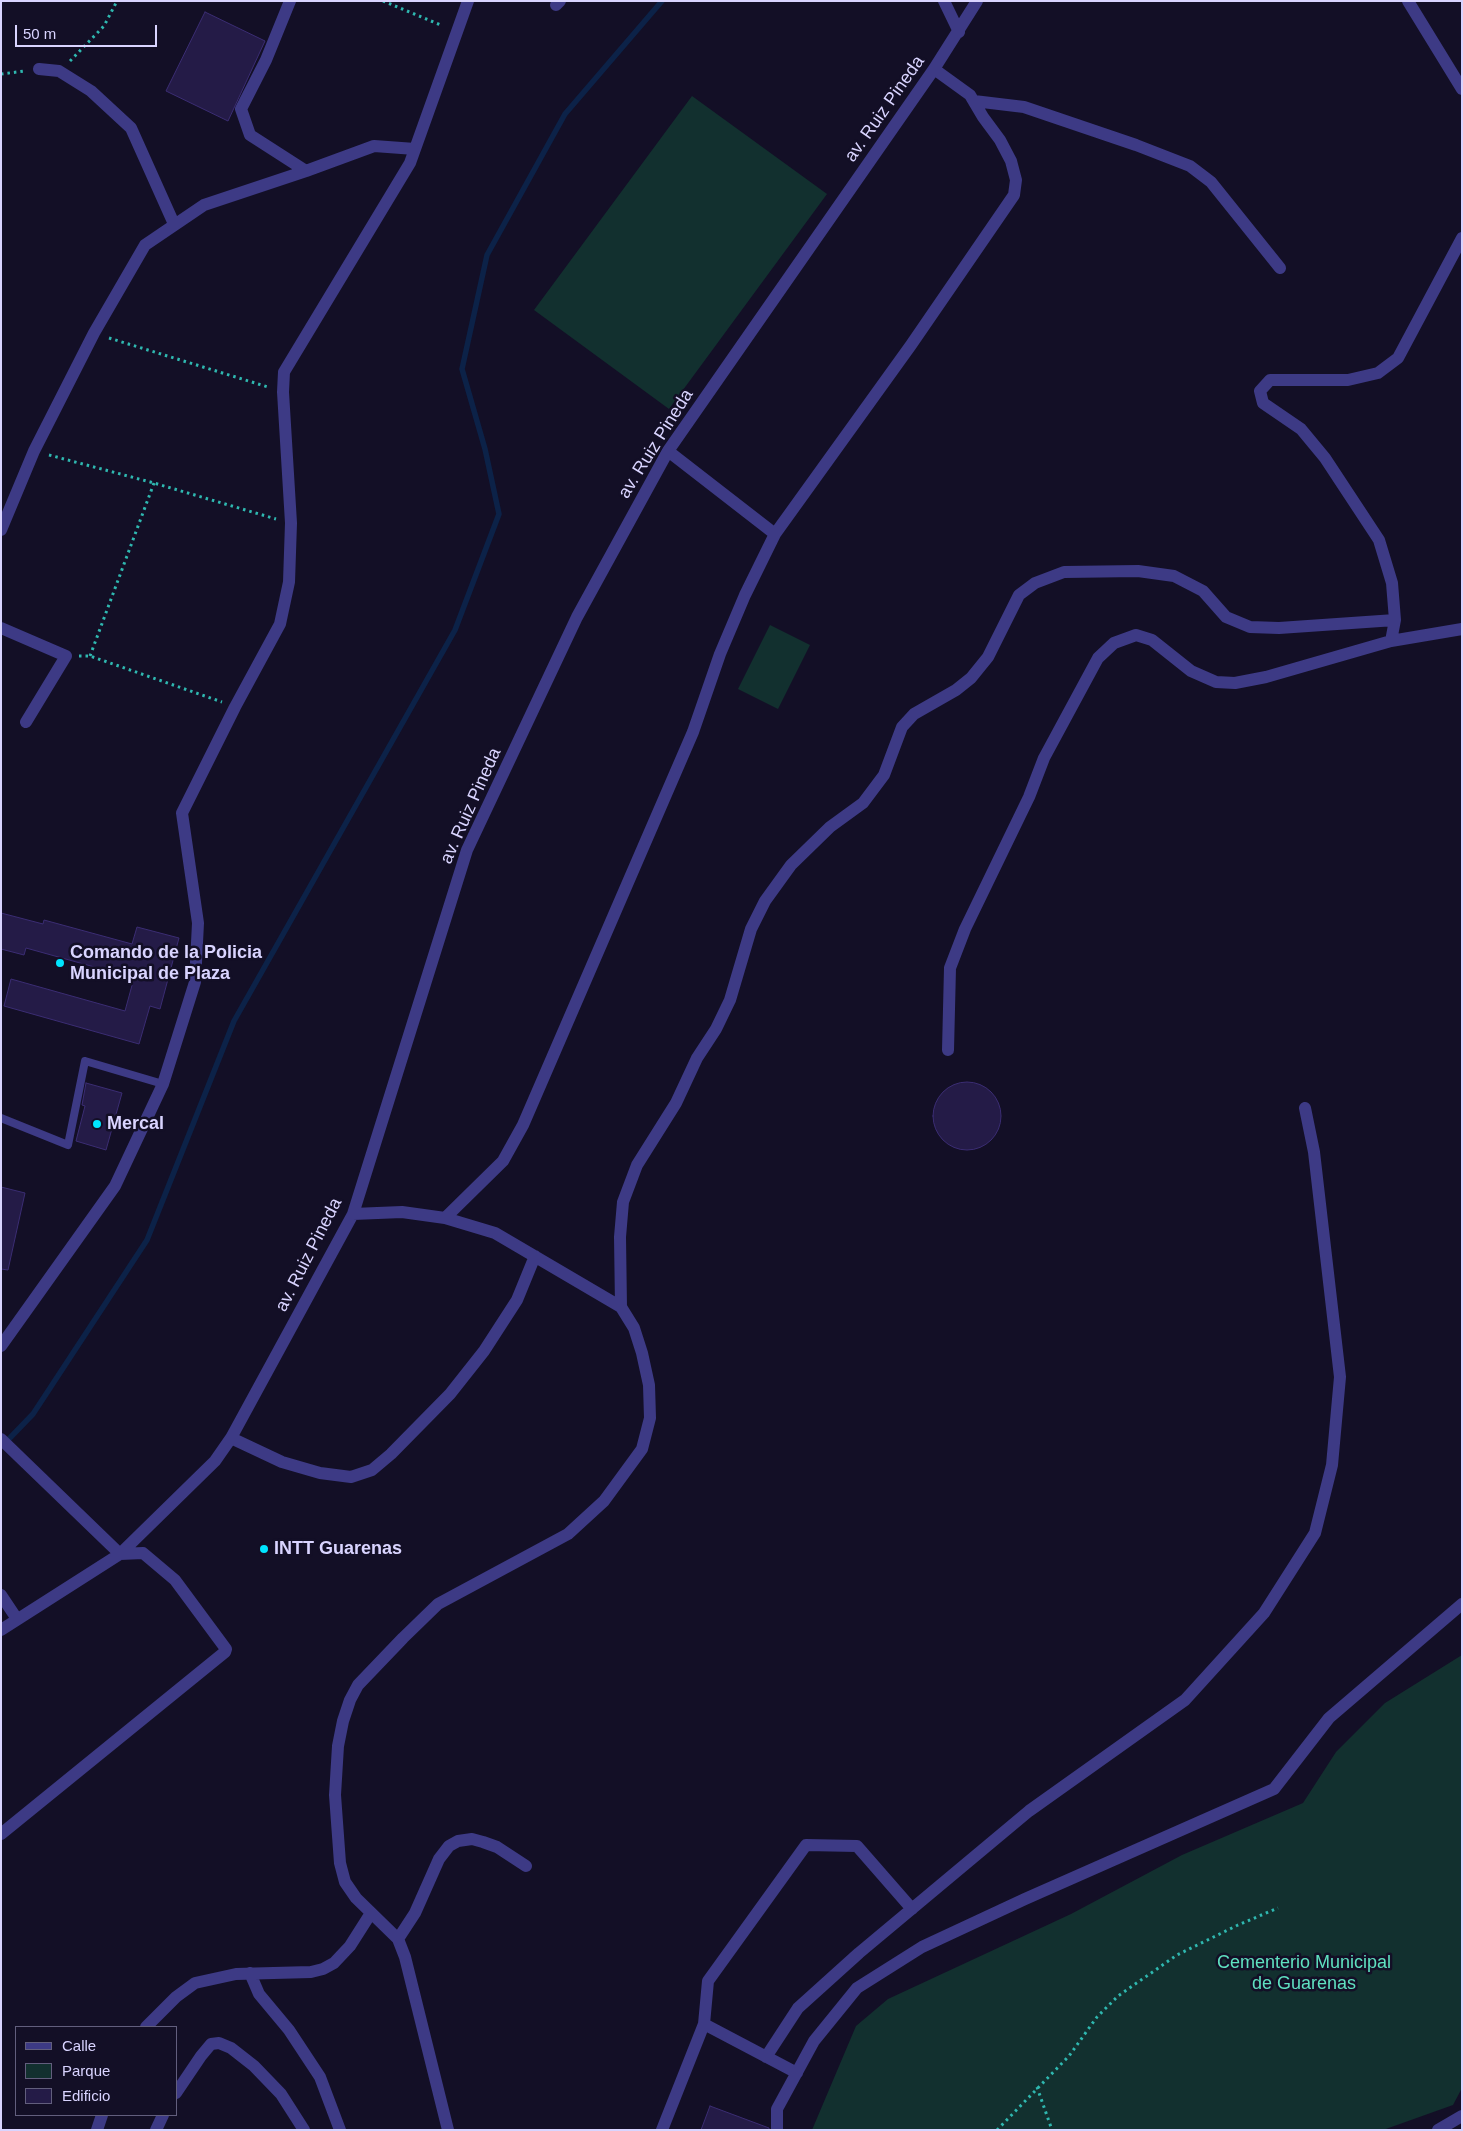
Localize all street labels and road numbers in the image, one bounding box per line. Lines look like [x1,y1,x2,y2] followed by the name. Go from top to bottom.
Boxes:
[840,52,930,166] street label: av. Ruiz Pineda
[614,385,698,503] street label: av. Ruiz Pineda
[436,745,506,867] street label: av. Ruiz Pineda
[271,1195,347,1315] street label: av. Ruiz Pineda

